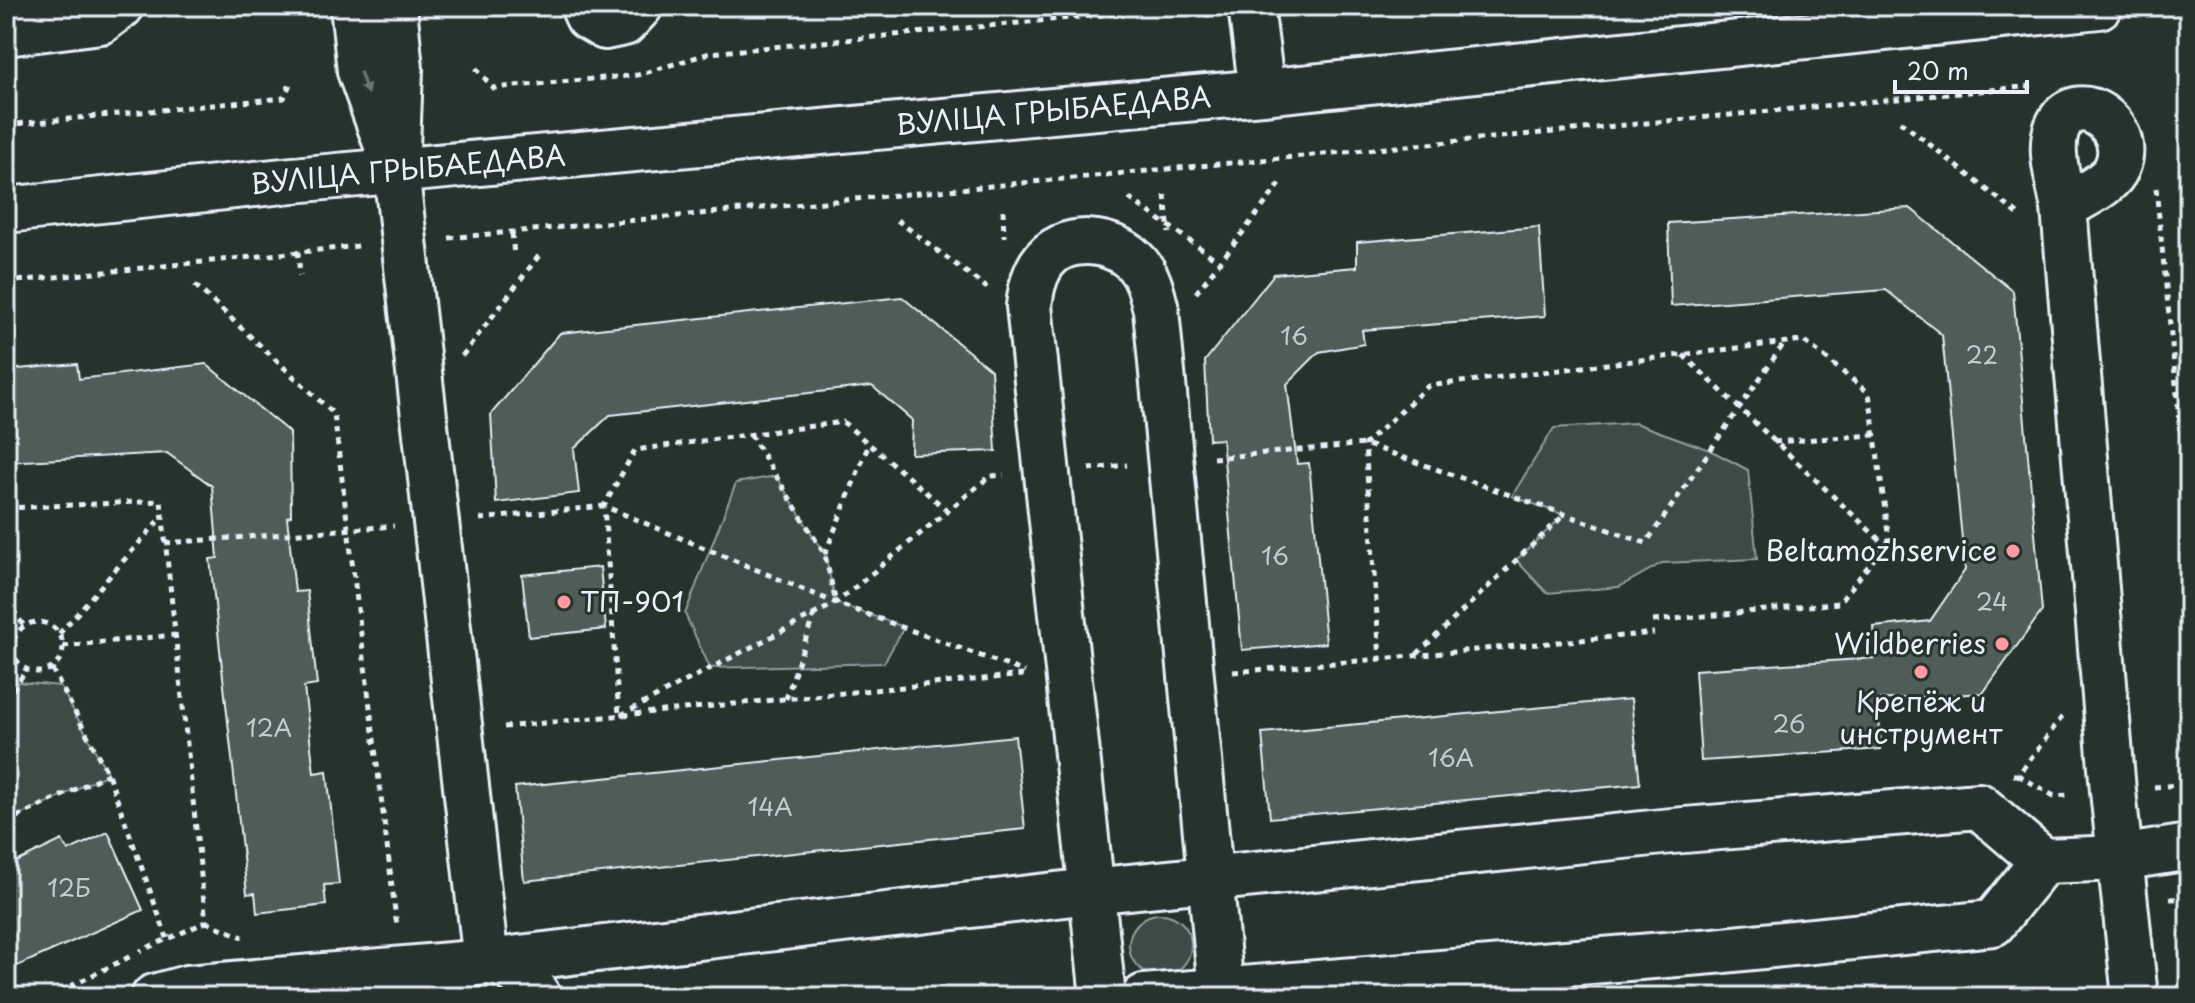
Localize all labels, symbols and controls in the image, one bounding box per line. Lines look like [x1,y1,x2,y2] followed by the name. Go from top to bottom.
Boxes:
[1895,44,2027,94] scale bar
[1907,52,1969,88] text: 20 m
[359,71,371,95] one-way arrow
[894,74,1213,145] street label: ВУЛІЦА ГРЫБАЕДАВА
[248,132,567,204] street label: ВУЛІЦА ГРЫБАЕДАВА
[1280,317,1308,353] house number: 16
[1966,336,1998,372] house number: 22
[1765,528,1997,571] place label: Beltamozhservice
[1261,537,1289,573] house number: 16
[2004,542,2022,560] marker: Beltamozhservice
[580,579,684,622] place label: ТП-901
[1976,583,2008,619] house number: 24
[555,593,573,611] marker: ТП-901
[1834,621,1986,664] place label: Wildberries
[1993,635,2011,653] marker: Wildberries
[1912,663,1930,681] marker: Крепёж и инструмент
[1840,679,2003,754] place label: Крепёж и инструмент
[1773,705,1805,741] house number: 26
[246,709,292,745] house number: 12А
[1428,739,1474,775] house number: 16А
[747,788,793,824] house number: 14А
[47,869,91,905] house number: 12Б

